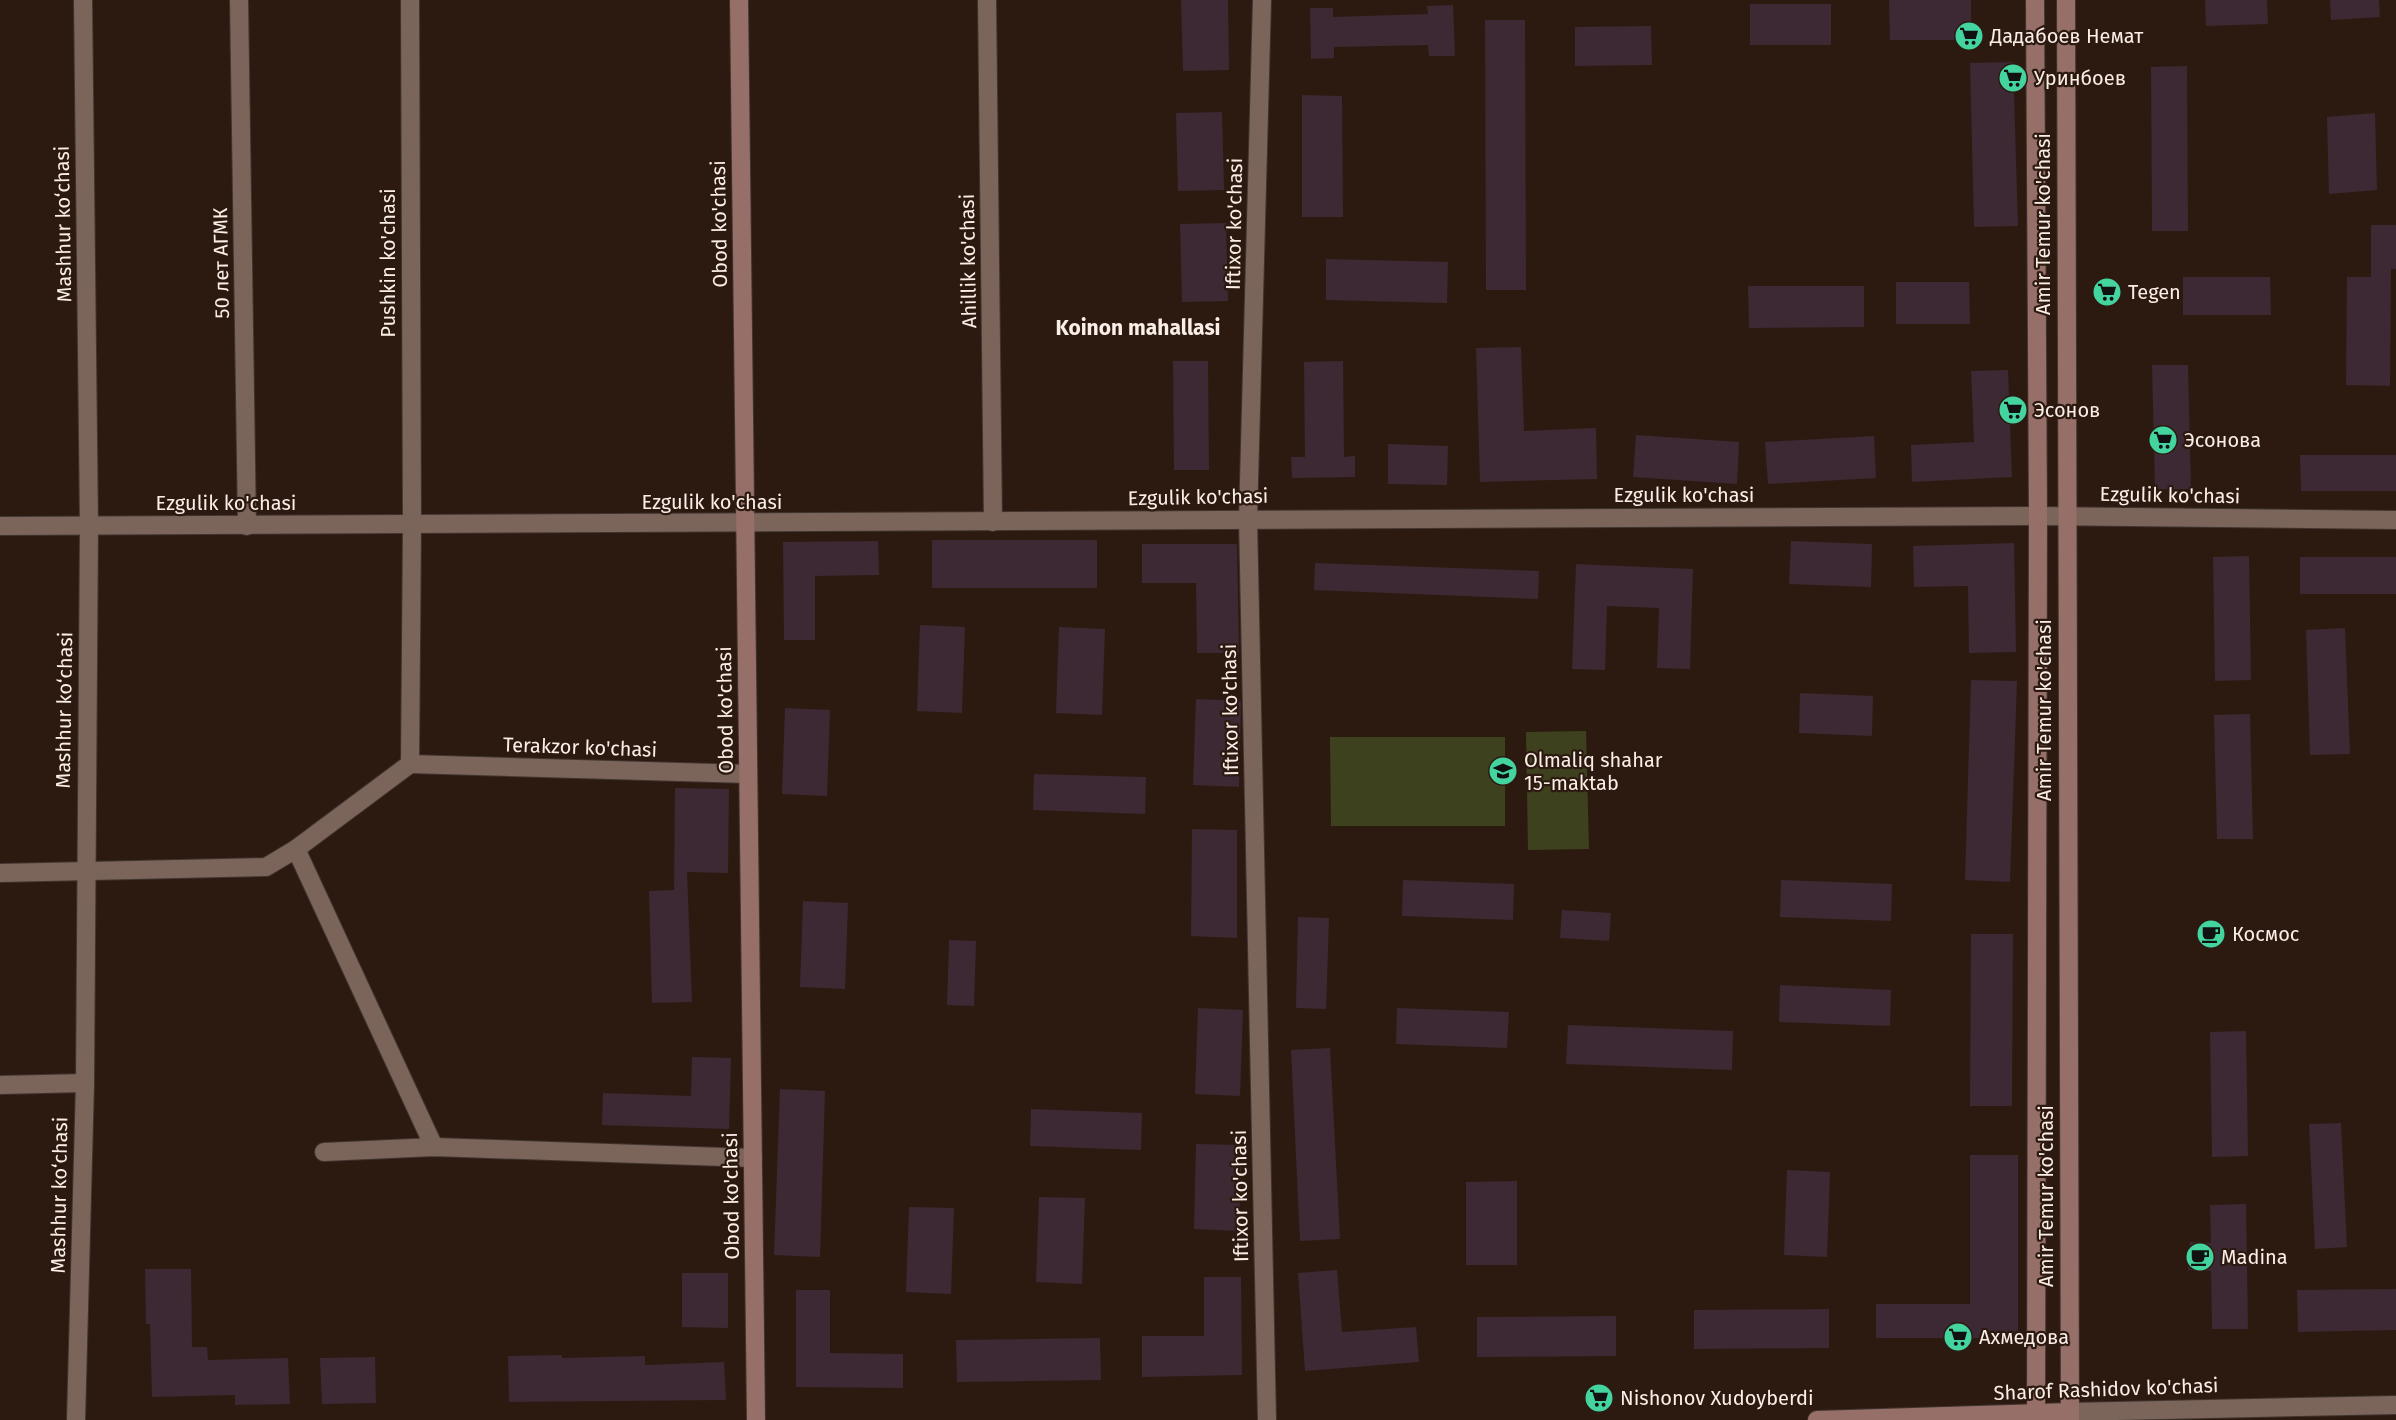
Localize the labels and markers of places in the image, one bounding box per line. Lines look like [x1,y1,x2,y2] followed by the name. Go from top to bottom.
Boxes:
[1953,20,1985,52] supermarket icon: Дадабоев Немат
[1989,24,2144,48] place label: Дадабоев Немат
[1997,62,2029,94] supermarket icon: Уринбоев
[2034,66,2126,90] place label: Уринбоев
[2091,276,2123,308] supermarket icon: Tegen
[2128,280,2181,304] place label: Tegen
[1997,394,2029,426] supermarket icon: Эсонов
[2034,398,2100,422] place label: Эсонов
[2147,424,2179,456] supermarket icon: Эсонова
[2184,428,2261,452] place label: Эсонова
[1524,748,1663,795] place label: Olmaliq shahar 15-maktab
[1487,755,1519,787] school or university icon: Olmaliq shahar 15-maktab
[2195,918,2227,950] cafe icon: Космос
[2232,922,2299,946] place label: Космос
[2184,1241,2216,1273] cafe icon: Madina
[2221,1245,2288,1269] place label: Madina
[1942,1321,1974,1353] supermarket icon: Ахмедова
[1979,1325,2069,1349] place label: Ахмедова
[1583,1382,1615,1414] supermarket icon: Nishonov Xudoyberdi
[1620,1386,1814,1410] place label: Nishonov Xudoyberdi

